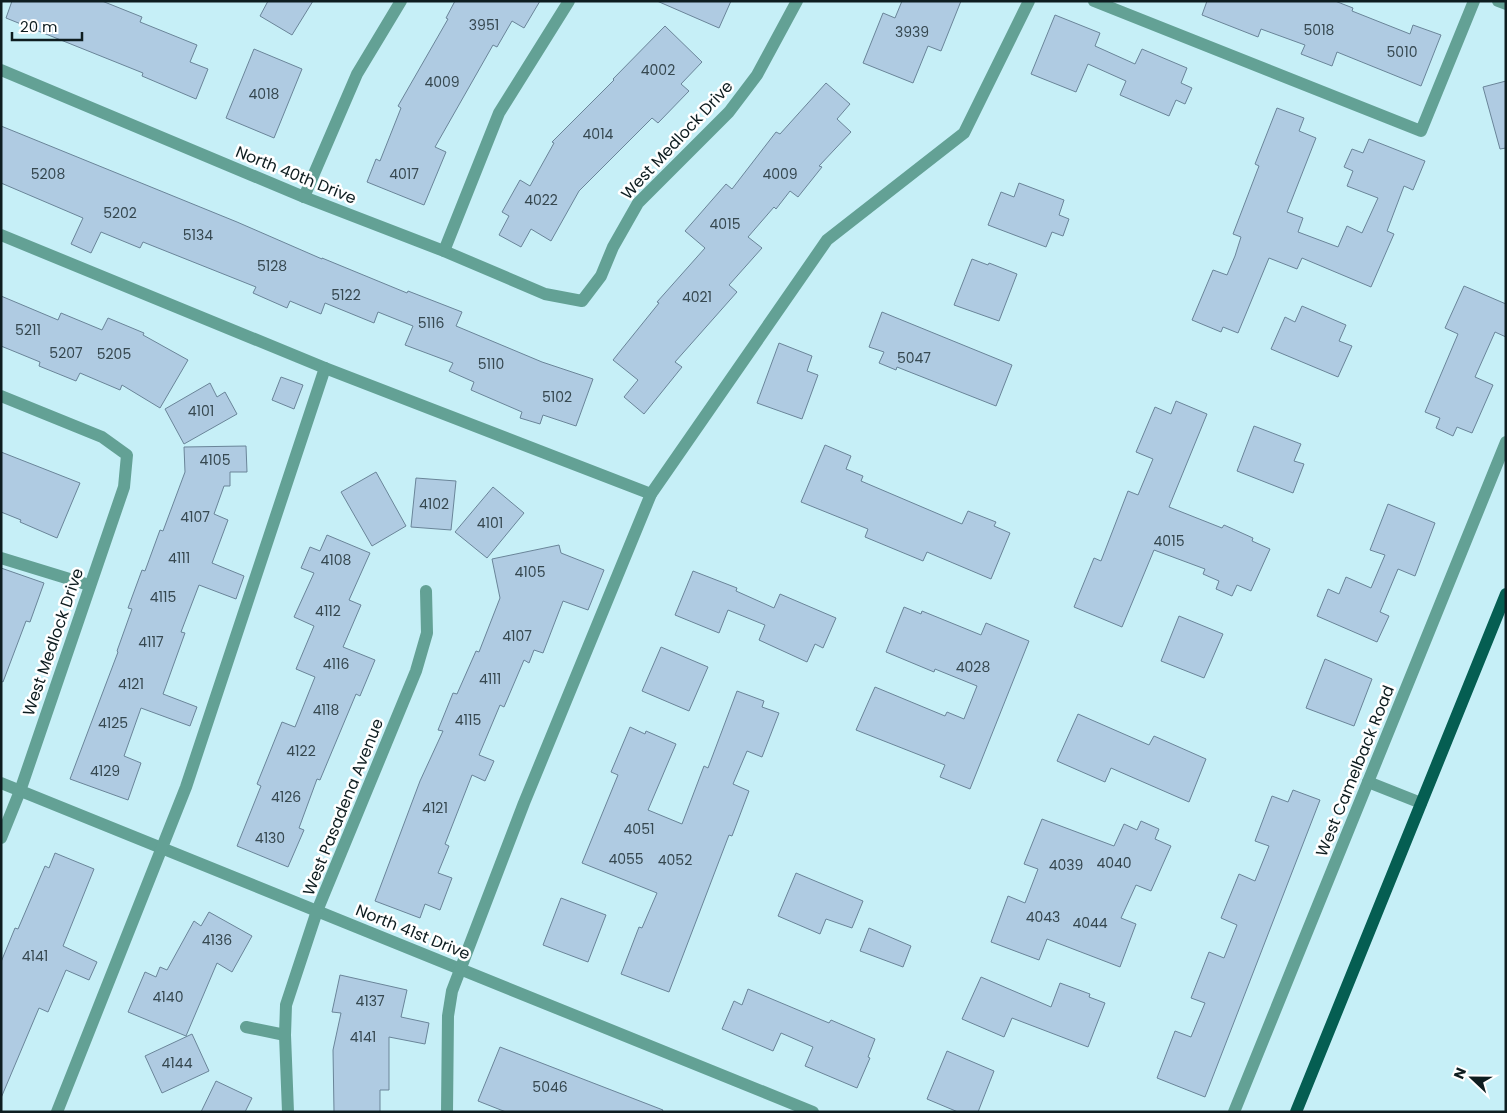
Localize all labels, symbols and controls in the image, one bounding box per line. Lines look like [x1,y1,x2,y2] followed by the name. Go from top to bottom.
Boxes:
[12,10,82,42] scale bar
[469,15,499,35] house number: 3951
[20,16,58,37] text: 20 m
[1304,20,1335,40] house number: 5018
[895,22,929,42] house number: 3939
[1387,42,1417,62] house number: 5010
[641,60,675,80] house number: 4002
[424,72,460,92] house number: 4009
[616,75,738,205] street label: West Medlock Drive
[249,84,280,104] house number: 4018
[583,124,614,144] house number: 4014
[232,140,360,210] street label: North 40th Drive
[31,164,65,184] house number: 5208
[389,164,419,184] house number: 4017
[762,164,798,184] house number: 4009
[524,190,558,210] house number: 4022
[103,203,137,223] house number: 5202
[710,214,740,234] house number: 4015
[183,225,213,245] house number: 5134
[257,256,287,276] house number: 5128
[331,285,361,305] house number: 5122
[682,287,712,307] house number: 4021
[418,313,444,333] house number: 5116
[15,320,41,340] house number: 5211
[49,343,83,363] house number: 5207
[97,344,131,364] house number: 5205
[897,348,931,368] house number: 5047
[478,354,504,374] house number: 5110
[542,387,572,407] house number: 5102
[188,401,214,421] house number: 4101
[200,450,230,470] house number: 4105
[419,494,449,514] house number: 4102
[180,507,210,527] house number: 4107
[477,513,503,533] house number: 4101
[1154,531,1184,551] house number: 4015
[168,548,190,568] house number: 4111
[321,550,352,570] house number: 4108
[515,562,545,582] house number: 4105
[17,565,89,719] street label: West Medlock Drive
[150,587,176,607] house number: 4115
[315,601,341,621] house number: 4112
[502,626,532,646] house number: 4107
[138,632,164,652] house number: 4117
[323,654,349,674] house number: 4116
[956,657,990,677] house number: 4028
[479,669,501,689] house number: 4111
[118,674,144,694] house number: 4121
[1310,682,1400,860] street label: West Camelback Road
[313,700,339,720] house number: 4118
[455,710,481,730] house number: 4115
[98,713,128,733] house number: 4125
[297,715,389,899] street label: West Pasadena Avenue
[286,741,316,761] house number: 4122
[90,761,120,781] house number: 4129
[271,787,301,807] house number: 4126
[422,798,448,818] house number: 4121
[624,819,654,839] house number: 4051
[255,828,285,848] house number: 4130
[608,849,644,869] house number: 4055
[658,850,692,870] house number: 4052
[1096,853,1132,873] house number: 4040
[1049,855,1083,875] house number: 4039
[352,899,474,965] street label: North 41st Drive
[1026,907,1060,927] house number: 4043
[1072,913,1108,933] house number: 4044
[202,930,232,950] house number: 4136
[22,946,48,966] house number: 4141
[153,987,183,1007] house number: 4140
[355,991,385,1011] house number: 4137
[350,1027,376,1047] house number: 4141
[162,1053,193,1073] house number: 4144
[1447,1053,1497,1103] north arrow
[1449,1065,1471,1082] text: N
[532,1077,568,1097] house number: 5046

